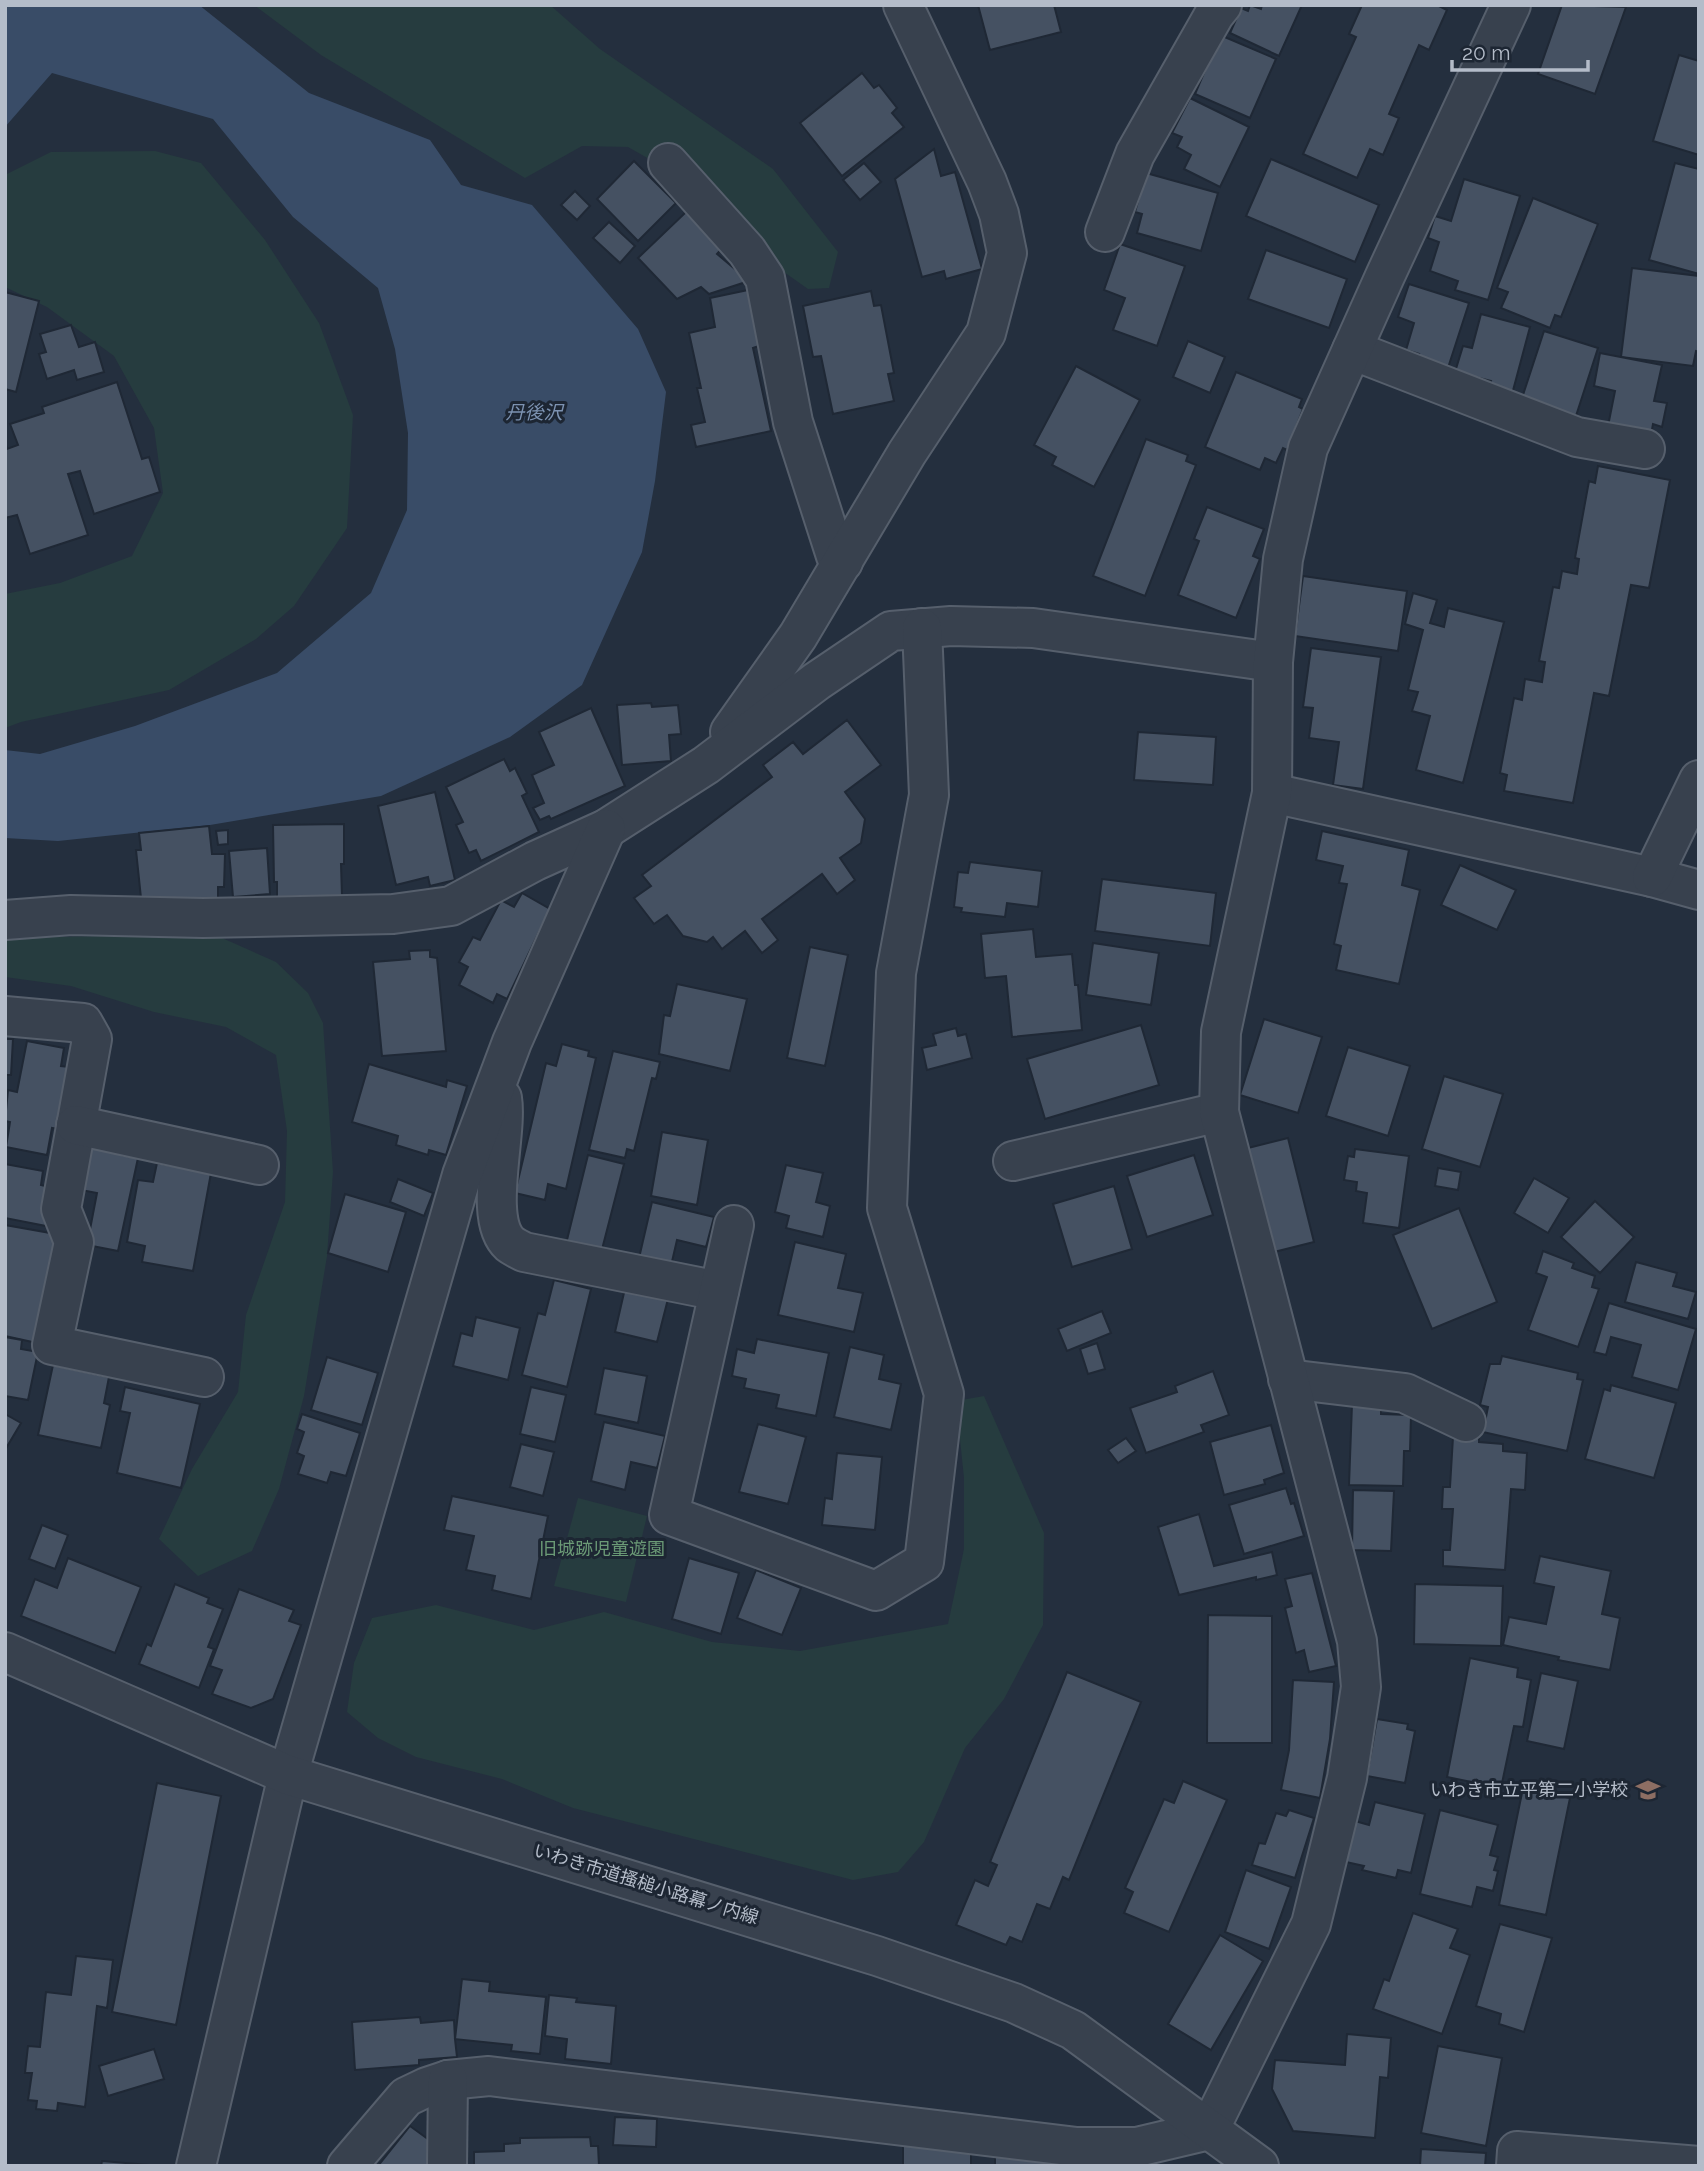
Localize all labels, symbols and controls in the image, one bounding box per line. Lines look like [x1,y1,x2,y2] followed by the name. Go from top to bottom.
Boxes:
[1452,28,1588,72] scale bar
[1462,40,1510,65] text: 20 m
[505,401,565,423] water label: 丹後沢
[539,1538,665,1559] park label: 旧城跡児童遊園
[1634,1776,1662,1804] school or university icon: いわき市立平第二小学校
[1430,1779,1628,1800] place label: いわき市立平第二小学校
[531,1839,761,1928] street label: いわき市道搔槌小路幕ノ内線

